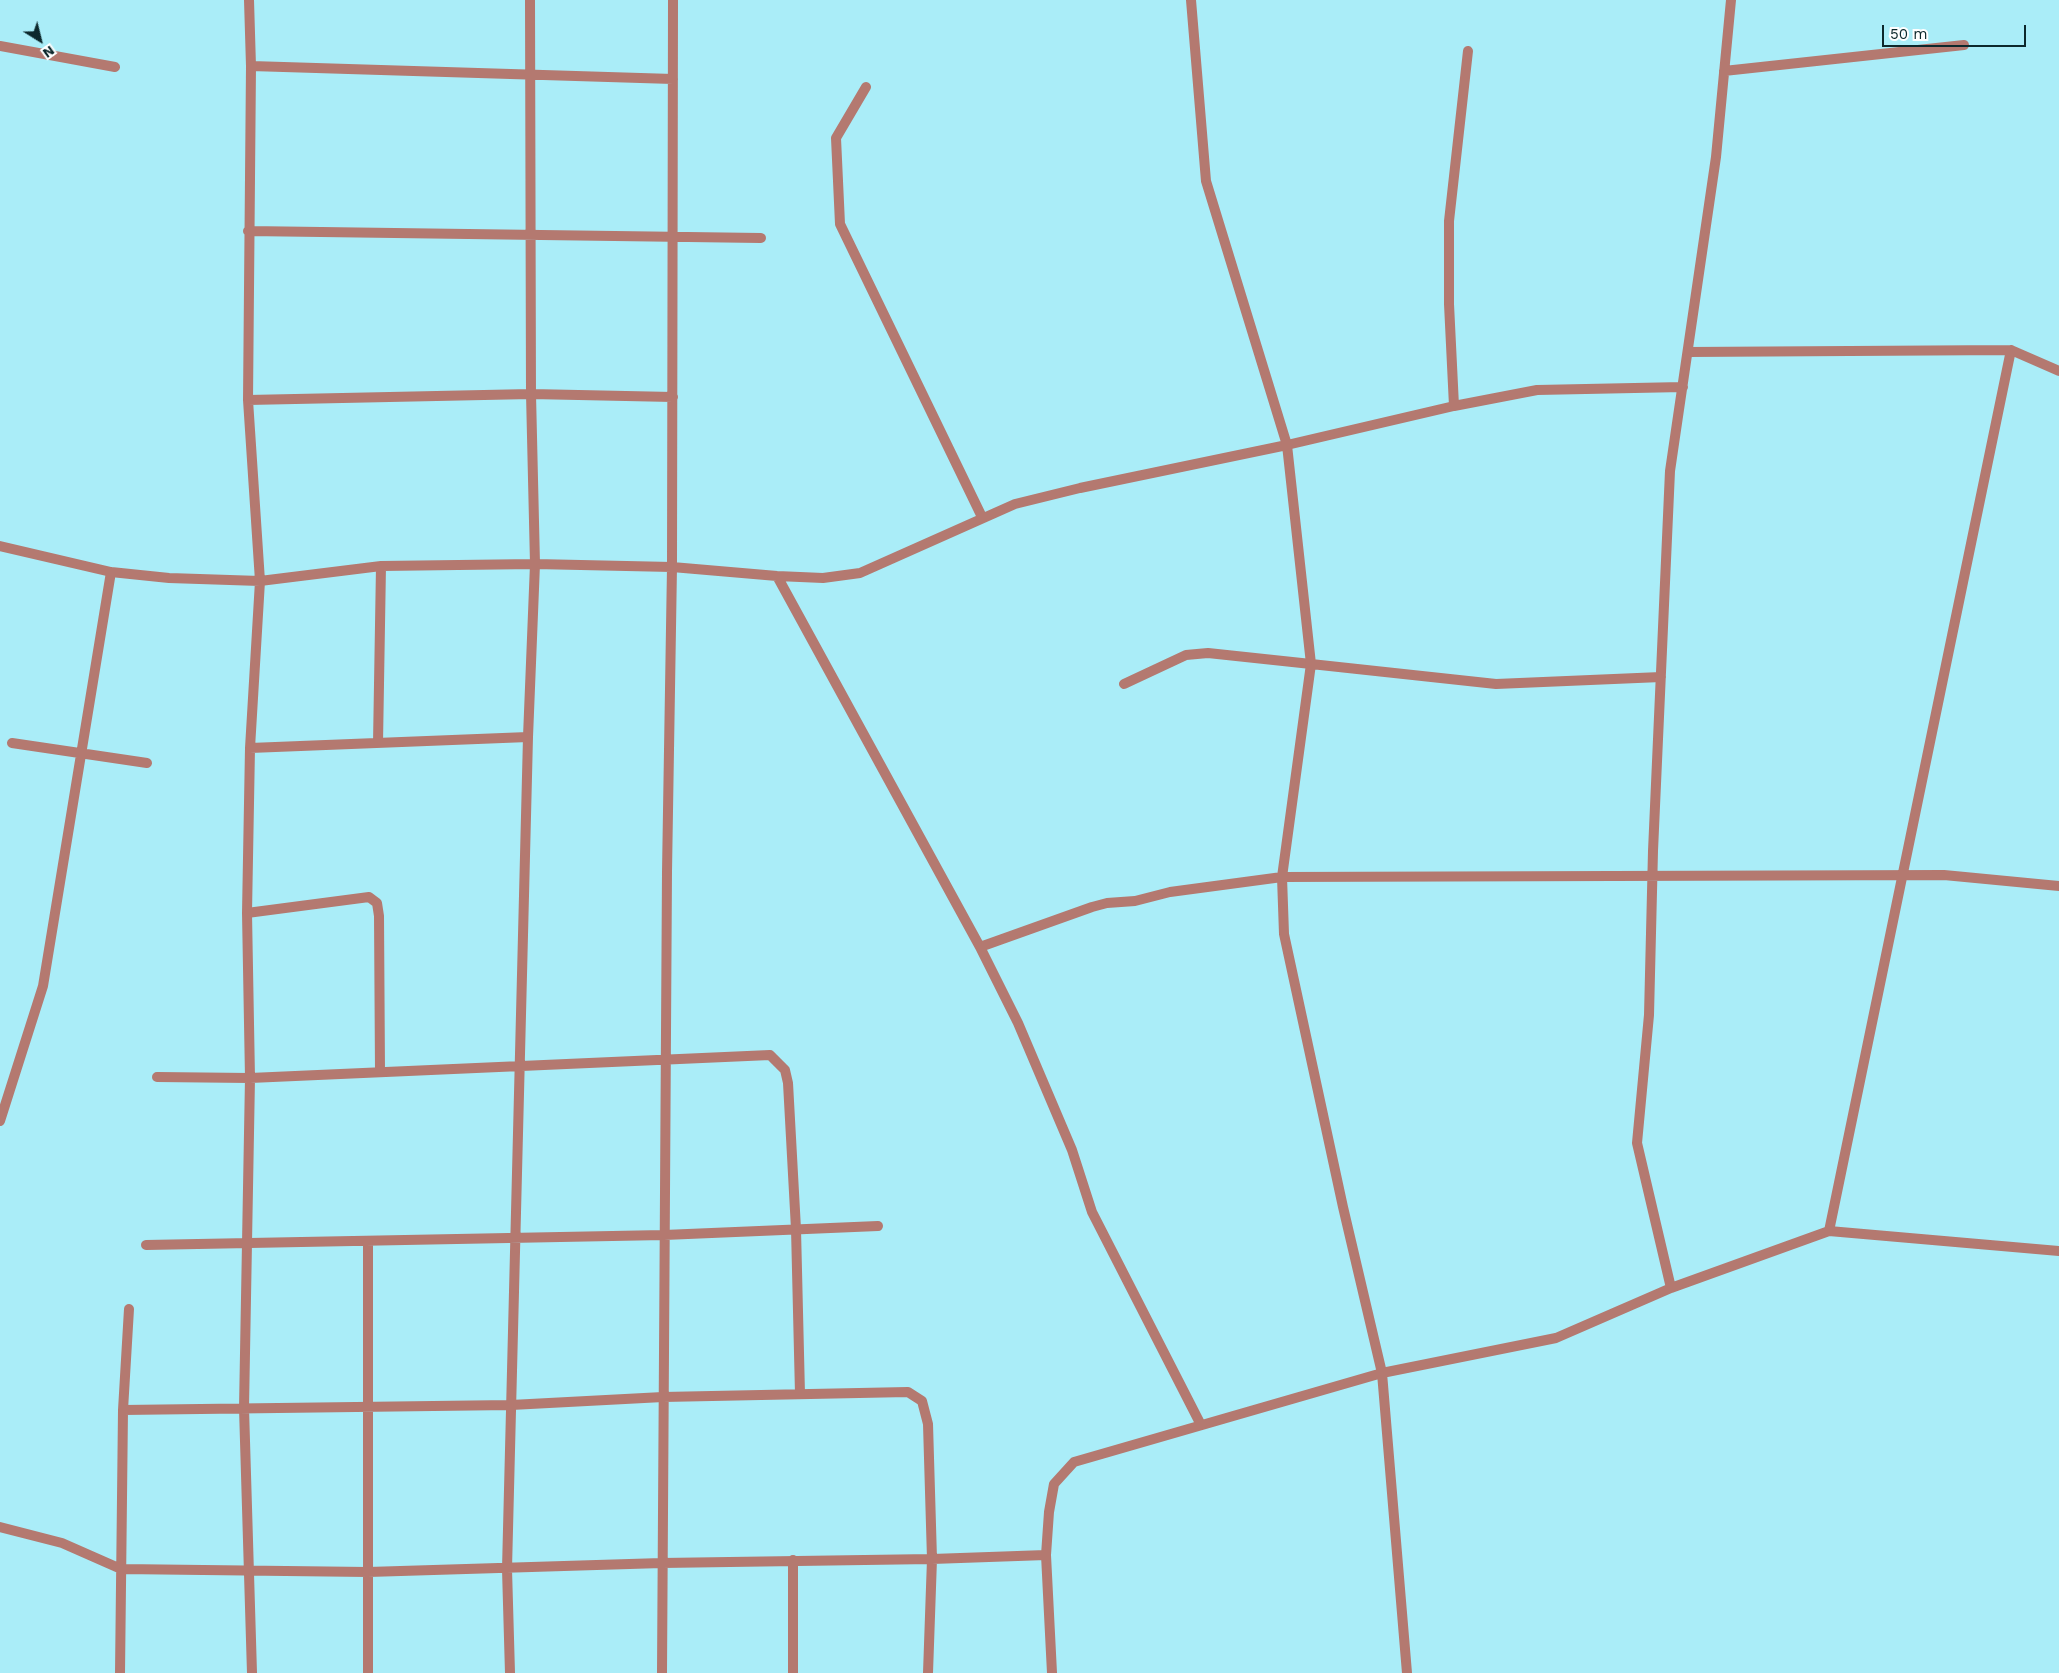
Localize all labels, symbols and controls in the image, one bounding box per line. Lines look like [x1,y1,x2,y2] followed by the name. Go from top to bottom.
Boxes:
[15,15,65,65] north arrow
[1884,15,2028,47] scale bar
[1890,25,1927,43] text: 50 m
[40,43,58,62] text: N

